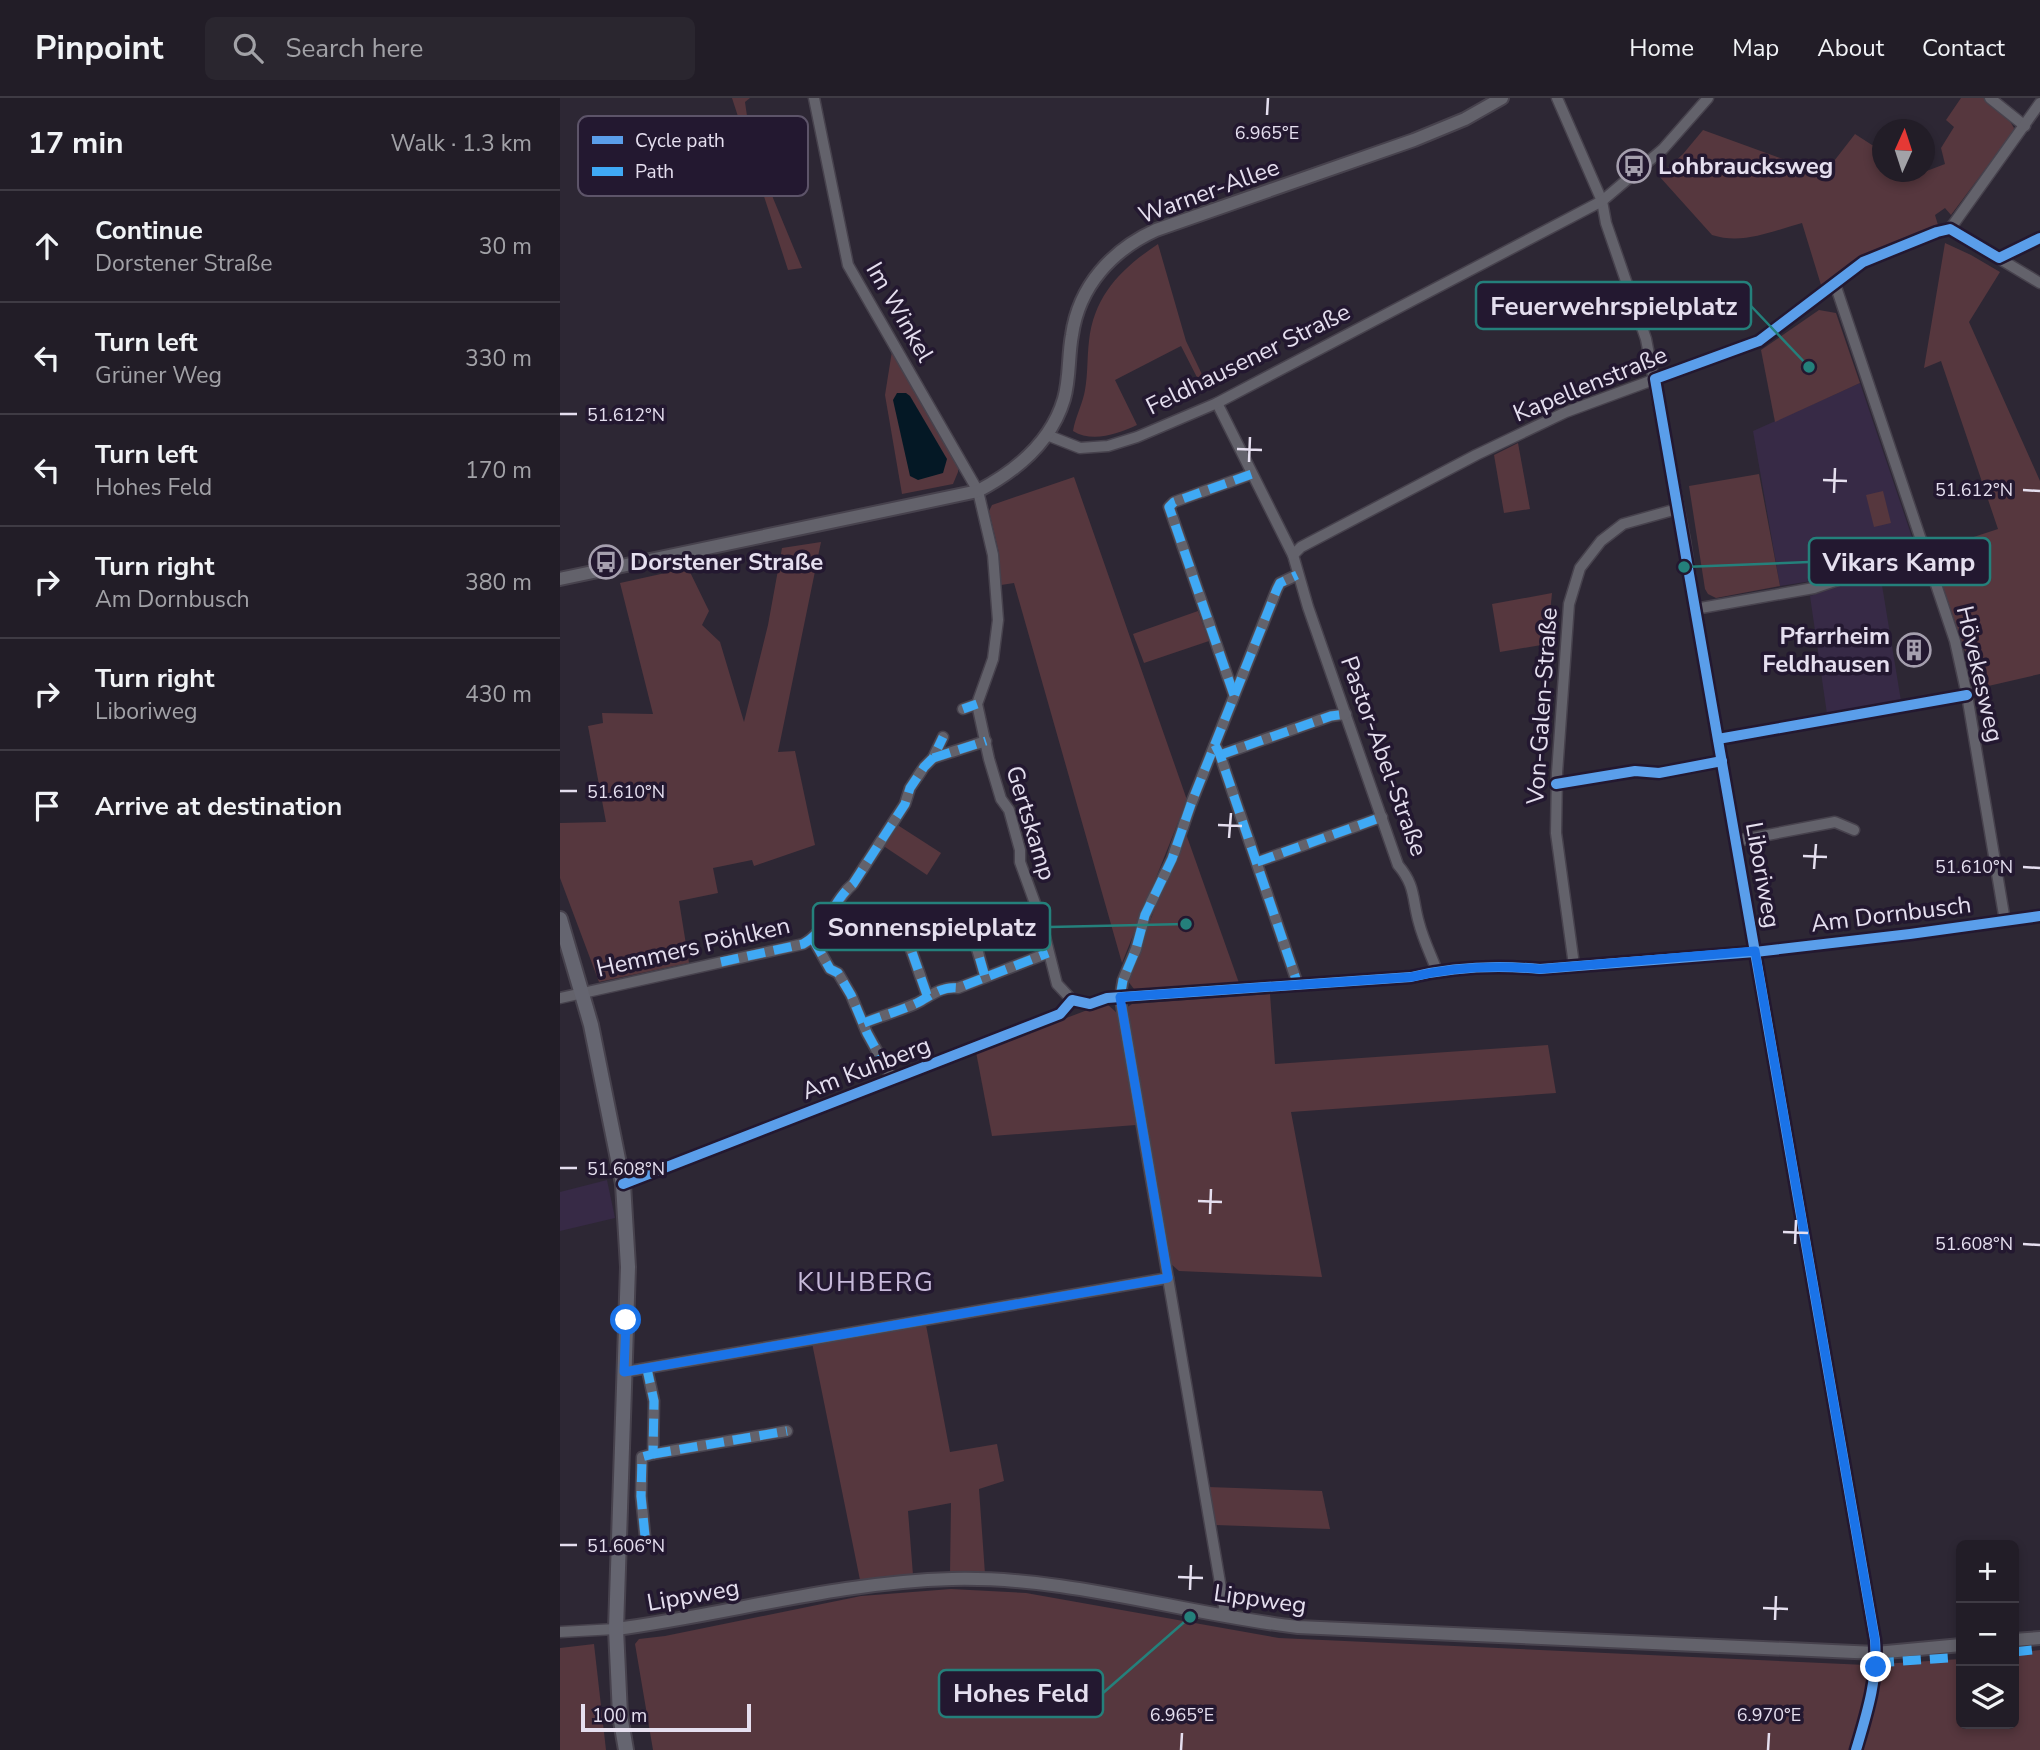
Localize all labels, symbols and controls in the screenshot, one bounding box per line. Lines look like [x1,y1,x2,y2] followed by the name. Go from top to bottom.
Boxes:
[205,17,695,80] search box
[35,26,163,71] text: Pinpoint
[229,29,267,67] icon: search
[285,31,423,66] text: Search here
[1629,32,1694,64] text: Home
[1732,32,1779,64] text: Map
[1817,32,1884,64] text: About
[1922,32,2005,64] text: Contact
[578,116,808,196] legend
[1872,119,1935,182] north arrow
[1235,121,1299,145] text: 6.965°E
[28,123,124,164] text: 17 min
[390,128,532,159] text: Walk · 1.3 km
[635,128,725,154] text: Cycle path
[1615,147,1653,185] bus stop icon: Lohbraucksweg
[1658,150,1833,182] place label: Lohbraucksweg
[1134,151,1284,231] street label: Warner-Allee
[635,159,674,185] text: Path
[95,213,203,248] text: Continue
[28,227,66,265] icon: ahead
[479,231,532,262] text: 30 m
[95,248,272,279] text: Dorstener Straße
[859,256,941,368] street label: Im Winkel
[1476,282,1751,329] callout: Feuerwehrspielplatz
[1490,289,1738,324] text: Feuerwehrspielplatz
[1141,296,1355,422] street label: Feldhausener Straße
[95,325,198,360] text: Turn left
[28,339,66,377] icon: left
[1508,339,1672,429] street label: Kapellenstraße
[465,343,532,374] text: 330 m
[95,360,222,391] text: Grüner Weg
[587,403,665,427] text: 51.612°N
[95,437,198,472] text: Turn left
[28,451,66,489] icon: left
[465,455,532,486] text: 170 m
[95,472,212,503] text: Hohes Feld
[1935,478,2013,502] text: 51.612°N
[1809,538,1990,585] callout: Vikars Kamp
[587,543,625,581] bus stop icon: Dorstener Straße
[1822,545,1975,580] text: Vikars Kamp
[630,546,823,578] place label: Dorstener Straße
[95,549,214,584] text: Turn right
[28,563,66,601] icon: right
[465,567,532,598] text: 380 m
[95,584,250,615] text: Am Dornbusch
[1949,603,2011,745] street label: Hövekesweg
[1519,606,1565,807] street label: Von-Galen-Straße
[1762,620,1890,680] place label: Pfarrheim Feldhausen
[1895,631,1933,669] building icon: Pfarrheim Feldhausen
[1333,651,1435,861] street label: Pastor-Abel-Straße
[95,661,214,696] text: Turn right
[28,675,66,713] icon: right
[465,679,532,710] text: 430 m
[95,696,197,727] text: Liboriweg
[998,762,1064,884] street label: Gertskamp
[587,780,665,804] text: 51.610°N
[28,787,66,825] icon: arrive
[95,789,342,824] text: Arrive at destination
[1738,820,1788,930] street label: Liboriweg
[1935,855,2013,879] text: 51.610°N
[1809,888,1973,940] street label: Am Dornbusch
[813,903,1050,950] callout: Sonnenspielplatz
[593,909,793,985] street label: Hemmers Pöhlken
[828,910,1036,945] text: Sonnenspielplatz
[797,1029,935,1107] street label: Am Kuhberg
[587,1157,665,1181] text: 51.608°N
[1935,1232,2013,1256] text: 51.608°N
[797,1265,935,1300] district label: KUHBERG
[610,1304,641,1335] route start
[587,1534,665,1558] text: 51.606°N
[1956,1540,2019,1729] map controls
[1956,1540,2019,1603] button: +
[644,1571,742,1619] street label: Lippweg
[1212,1577,1308,1621] street label: Lippweg
[1956,1603,2019,1666] button: −
[1860,1651,1891,1682] route end
[1956,1666,2019,1729] button: layers
[939,1670,1103,1717] callout: Hohes Feld
[953,1676,1089,1711] text: Hohes Feld
[581,1701,751,1733] scale bar
[592,1703,647,1729] text: 100 m
[1150,1703,1214,1727] text: 6.965°E
[1737,1703,1801,1727] text: 6.970°E

